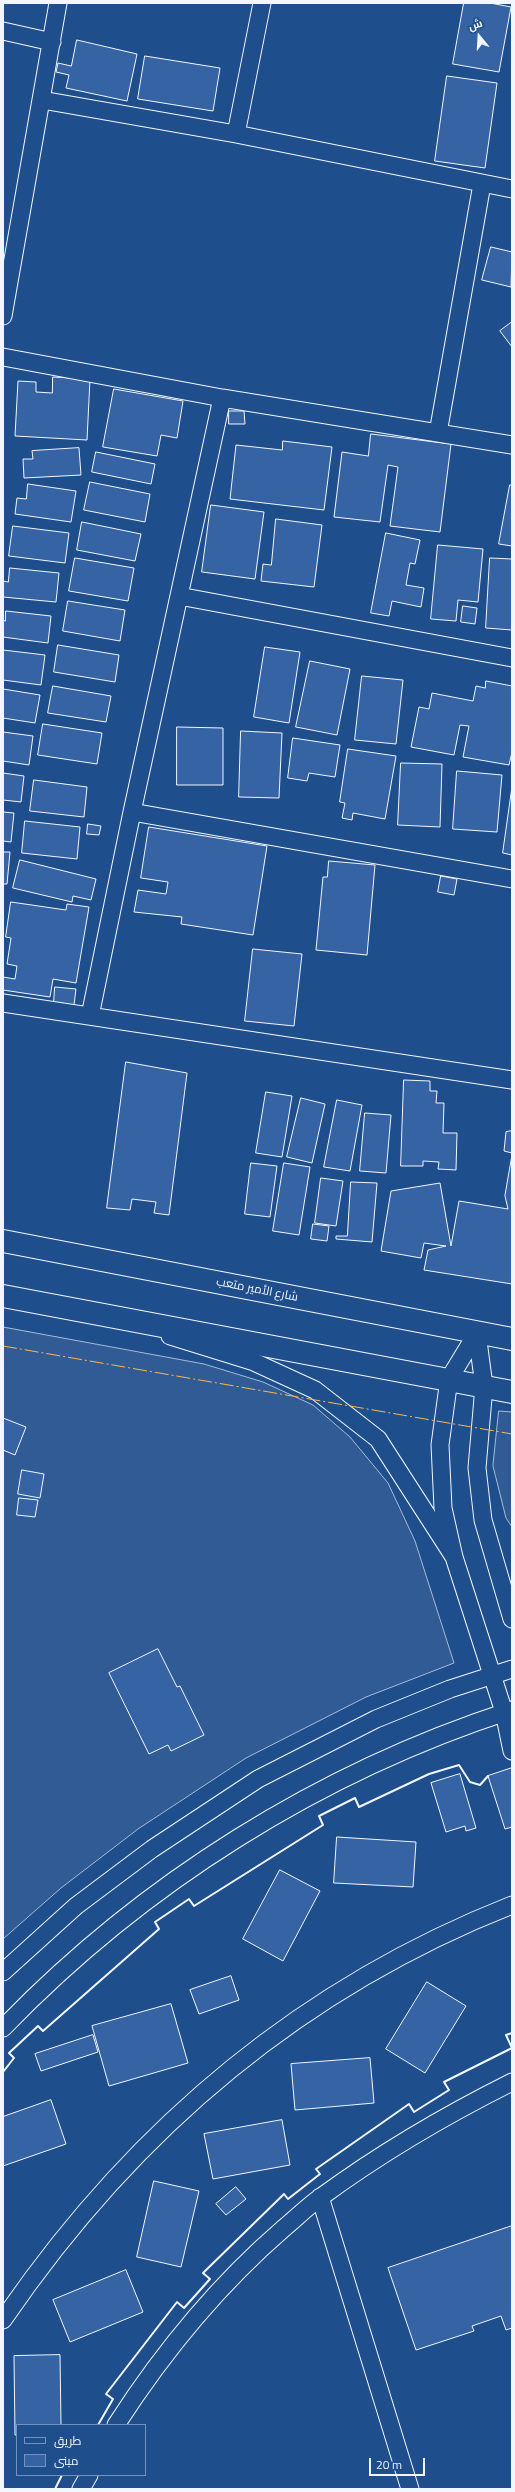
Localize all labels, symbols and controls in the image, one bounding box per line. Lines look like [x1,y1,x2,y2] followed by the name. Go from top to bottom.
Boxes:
[466,15,484,34] text: ش
[459,16,499,56] north arrow
[215,1275,299,1305] street label: شارع الأمير متعب
[16,2424,146,2476] legend
[54,2431,81,2450] text: طريق
[371,2450,427,2476] scale bar
[54,2451,79,2470] text: مبنى
[376,2455,402,2474] text: 20 m

